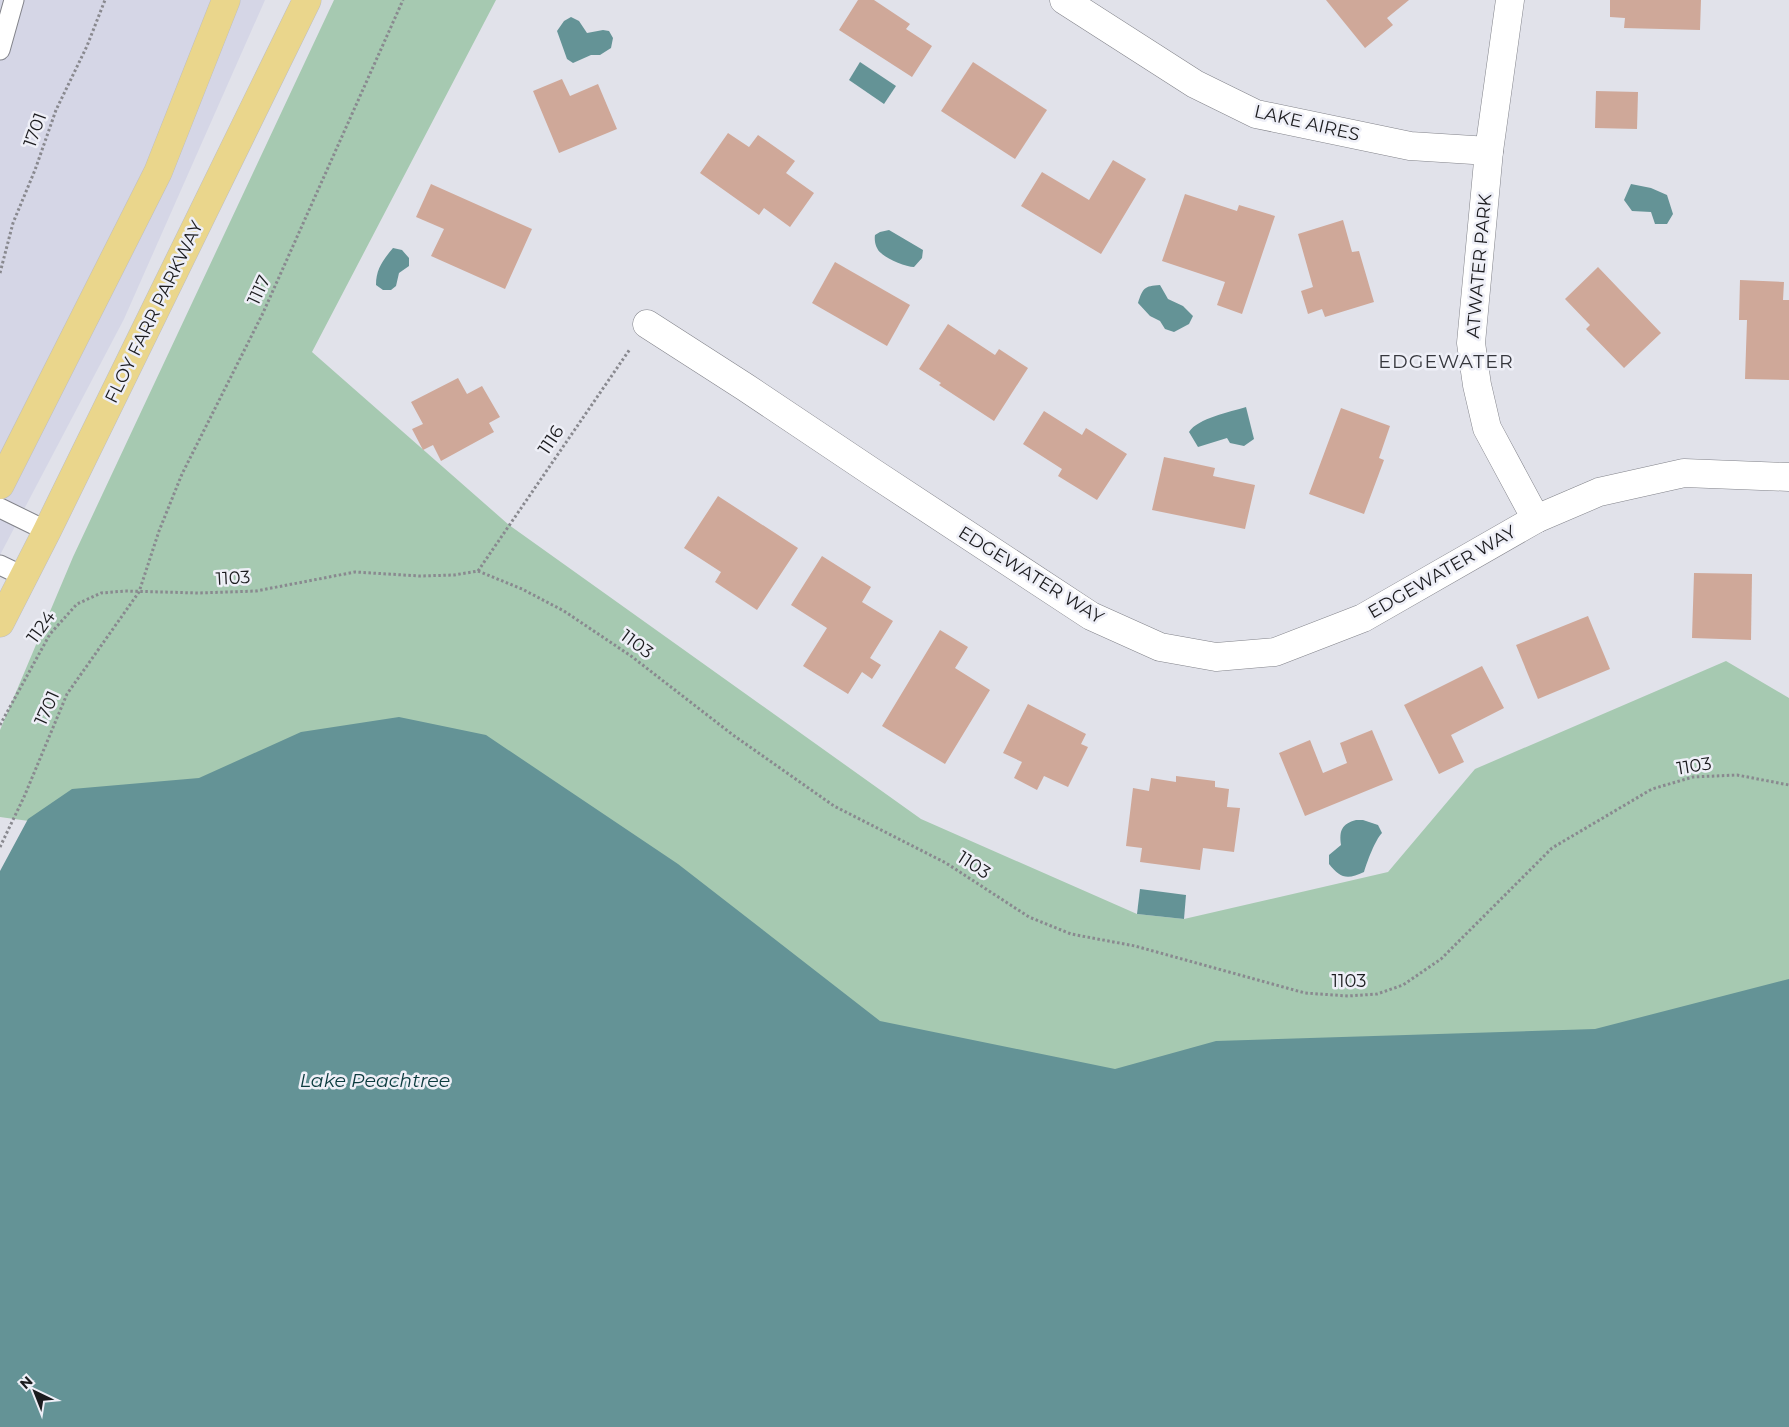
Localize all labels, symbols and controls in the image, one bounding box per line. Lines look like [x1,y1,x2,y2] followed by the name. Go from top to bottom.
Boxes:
[1252,100,1362,146] street label: LAKE AIRES
[19,110,51,150] street label: 1701
[1462,193,1496,339] street label: ATWATER PARK
[100,217,208,407] street label: FLOY FARR PARKWAY
[243,272,275,308] street label: 1117
[1378,350,1514,373] district label: EDGEWATER
[533,421,569,459] street label: 1116
[1364,520,1520,623] street label: EDGEWATER WAY
[954,521,1108,629] street label: EDGEWATER WAY
[215,566,251,590] street label: 1103
[22,606,60,648] street label: 1124
[616,625,658,663] street label: 1103
[30,687,64,729] street label: 1701
[1675,752,1713,780] street label: 1103
[953,846,995,884] street label: 1103
[1332,970,1366,992] street label: 1103
[300,1069,450,1092] water label: Lake Peachtree
[10,1367,60,1417] north arrow
[16,1372,36,1393] text: N

